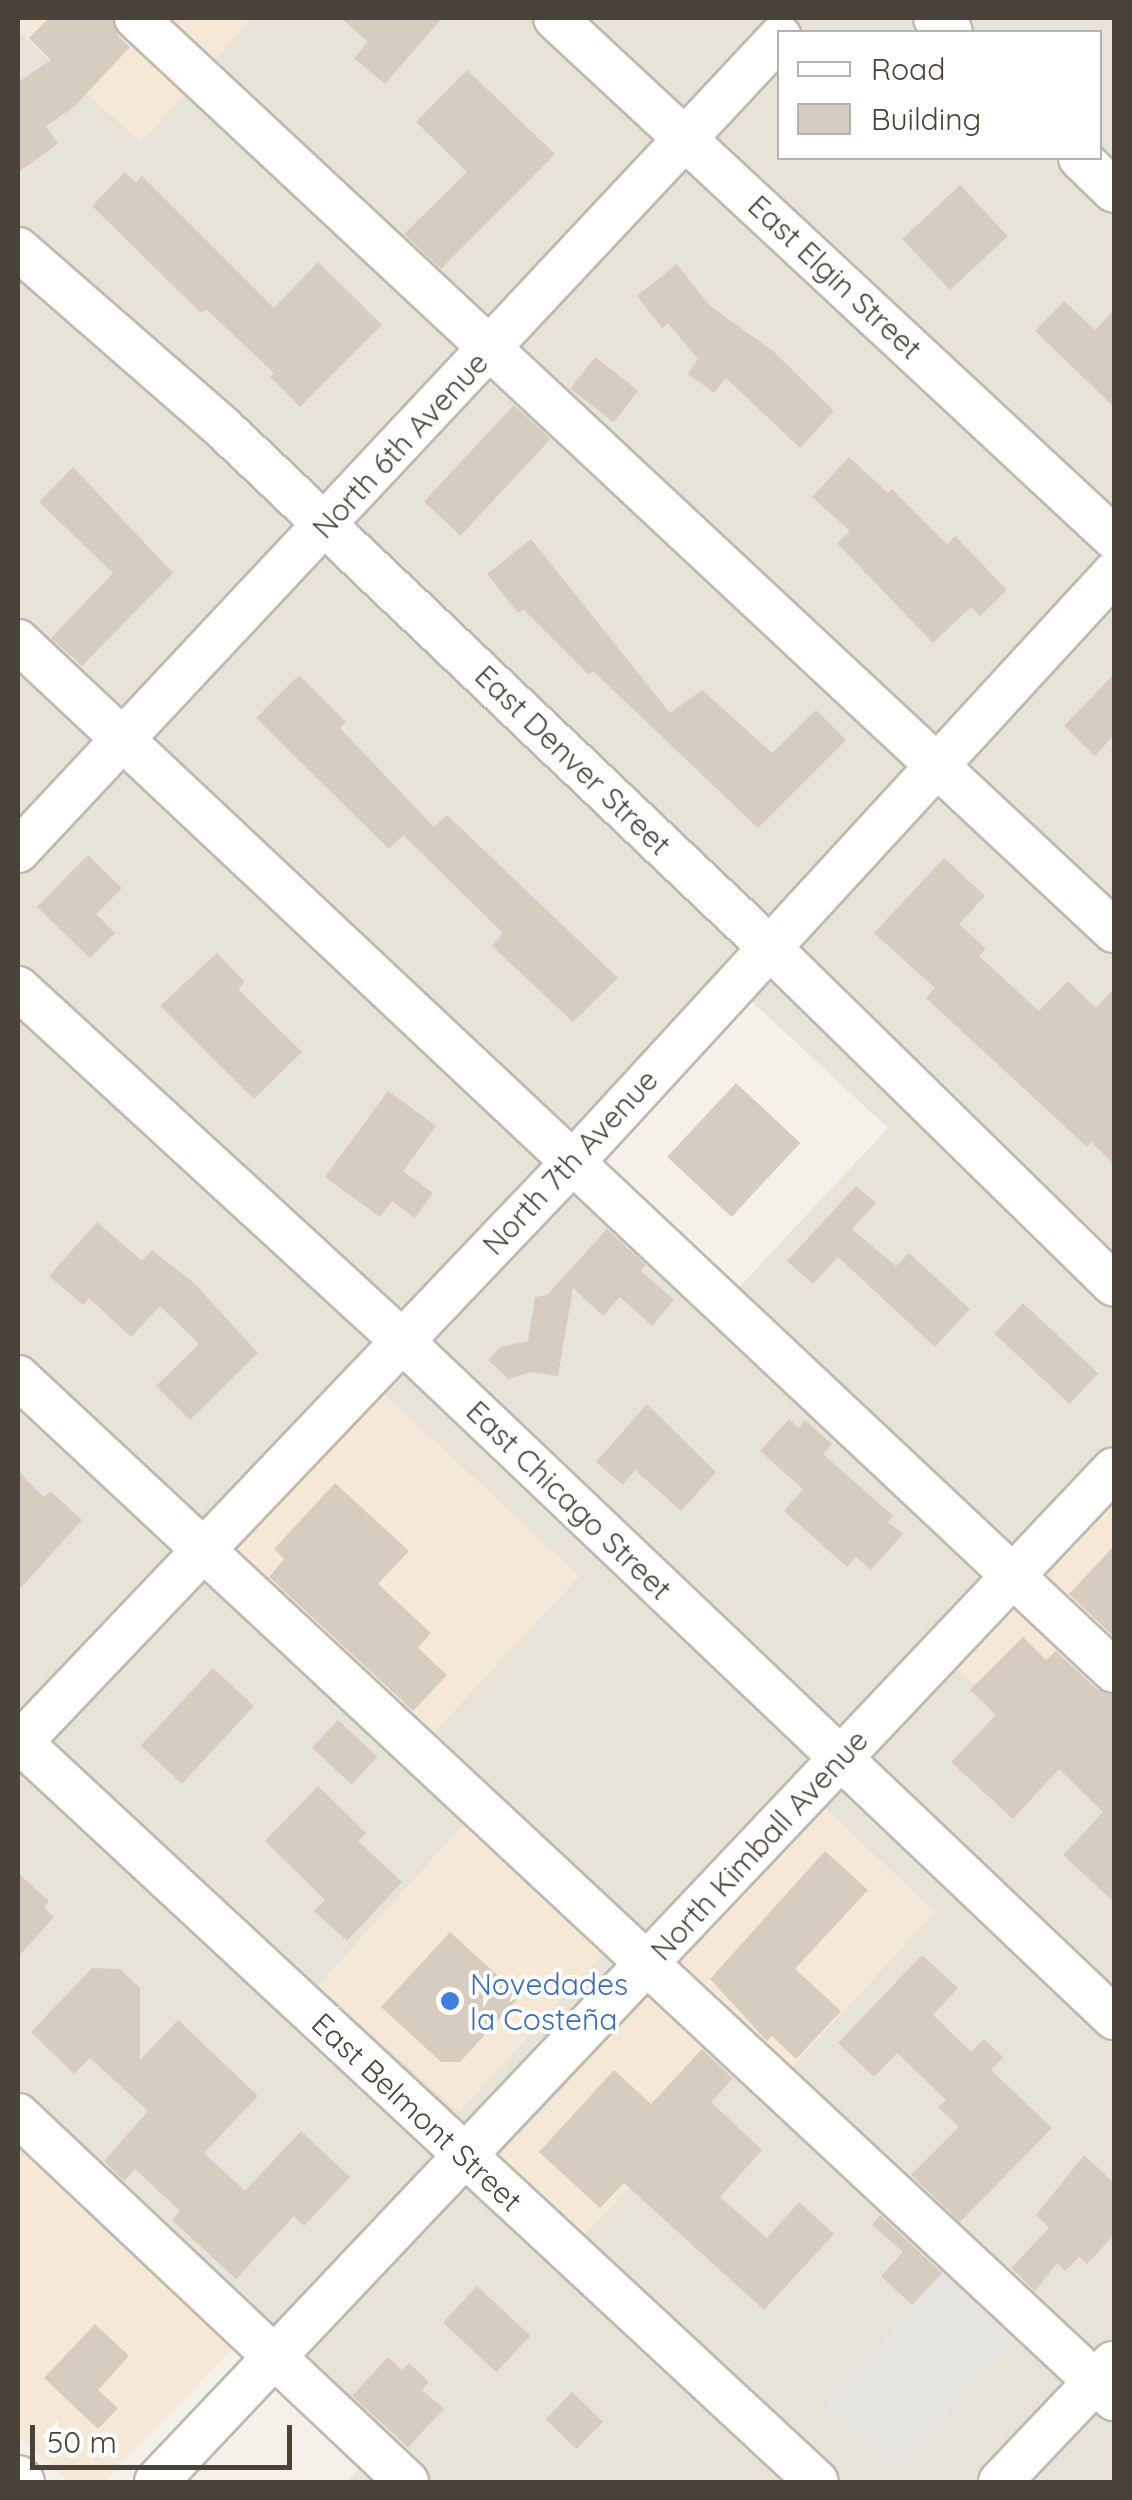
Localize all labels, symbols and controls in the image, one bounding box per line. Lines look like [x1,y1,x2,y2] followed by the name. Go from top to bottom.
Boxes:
[777,30,1102,160] legend
[871,50,945,88] text: Road
[871,100,981,138] text: Building
[741,187,929,367] street label: East Elgin Street
[305,345,495,545] street label: North 6th Avenue
[468,657,678,863] street label: East Denver Street
[475,1062,665,1262] street label: North 7th Avenue
[459,1393,679,1607] street label: East Chicago Street
[643,1722,875,1968] street label: North Kimball Avenue
[470,1966,628,2036] place label: Novedades la Costeña
[439,1990,461,2012] marker: Novedades la Costeña
[304,2005,530,2219] street label: East Belmont Street
[35,2405,298,2467] scale bar
[47,2423,117,2461] text: 50 m

